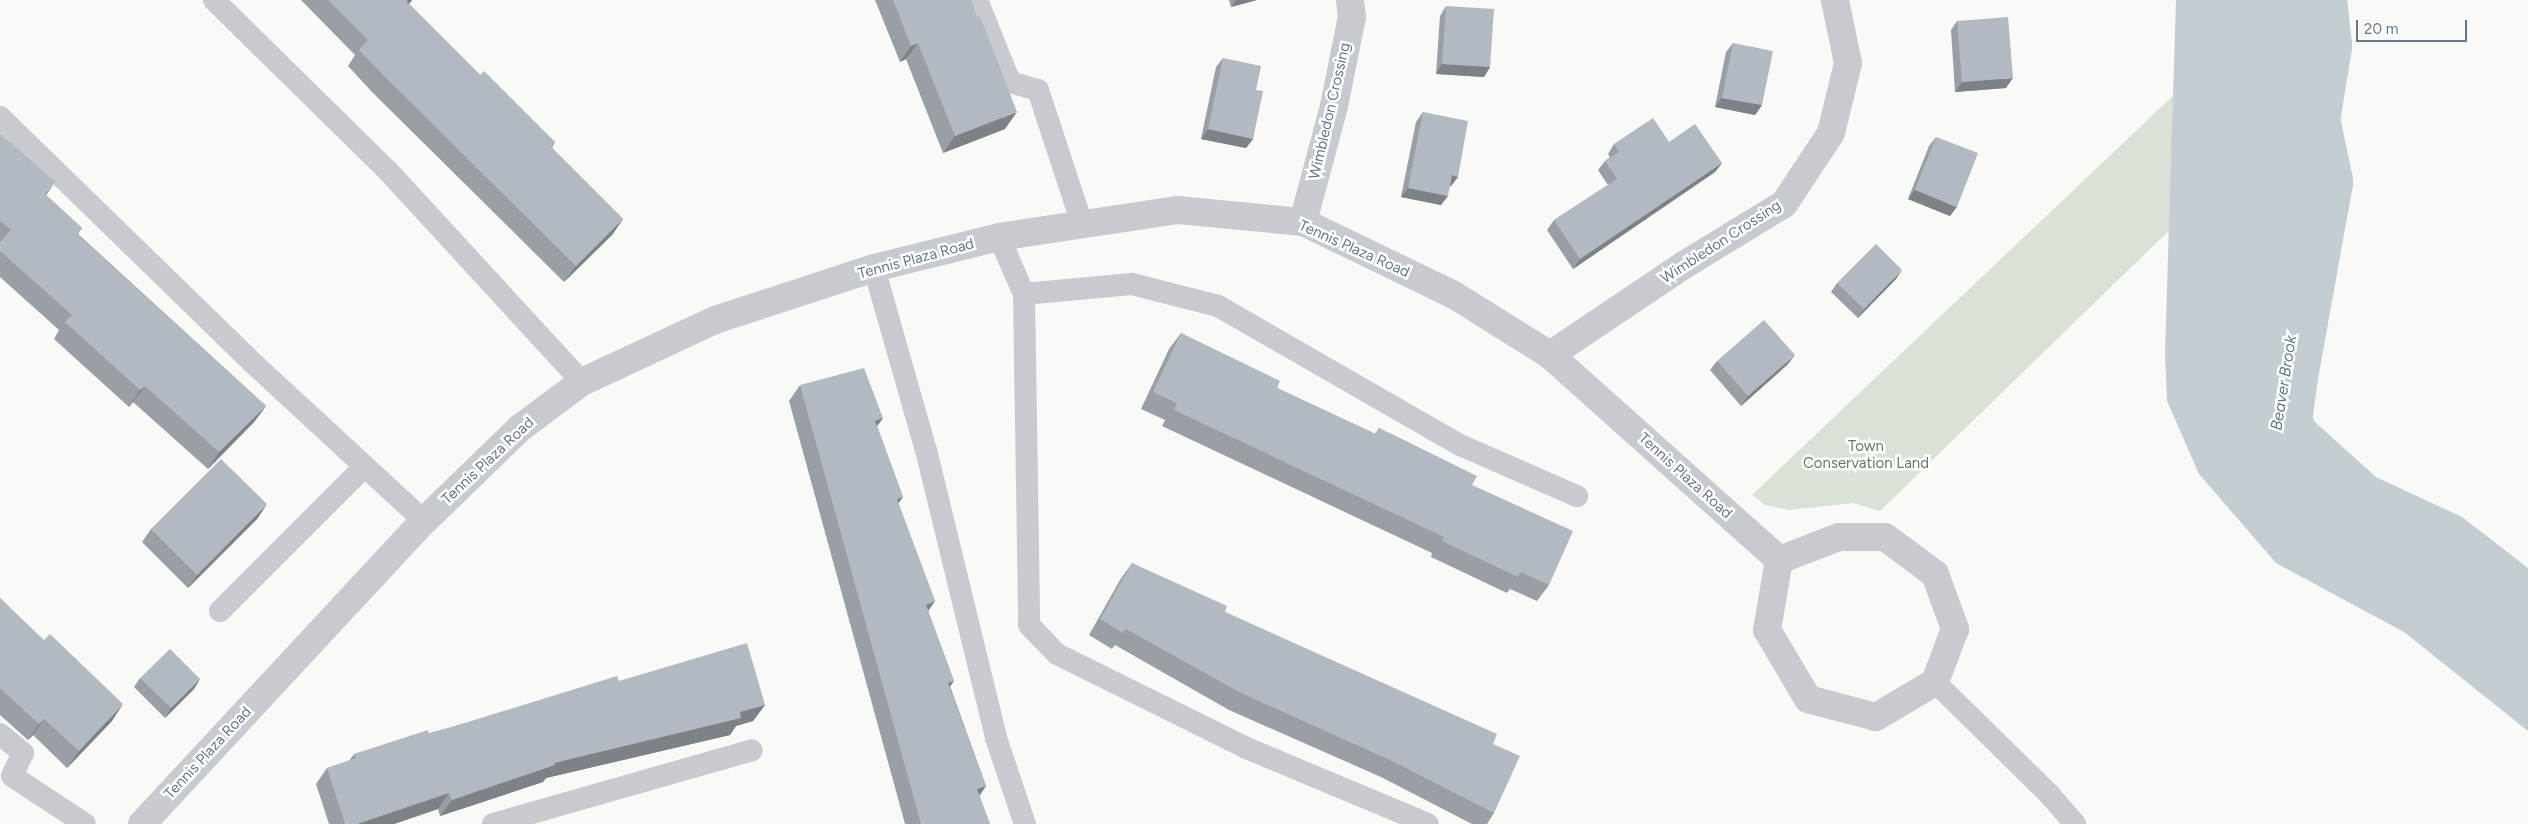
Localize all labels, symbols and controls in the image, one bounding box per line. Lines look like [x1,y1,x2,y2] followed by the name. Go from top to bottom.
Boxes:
[2358,10,2469,42] scale bar
[2364,20,2398,38] text: 20 m
[1306,41,1354,181] street label: Wimbledon Crossing
[1658,196,1784,288] street label: Wimbledon Crossing
[1296,217,1412,281] street label: Tennis Plaza Road
[856,235,976,283] street label: Tennis Plaza Road
[2267,334,2301,432] water label: Beaver Brook
[438,414,538,508] street label: Tennis Plaza Road
[1635,429,1735,523] street label: Tennis Plaza Road
[1803,437,1929,472] park label: Town Conservation Land
[161,703,255,803] street label: Tennis Plaza Road

